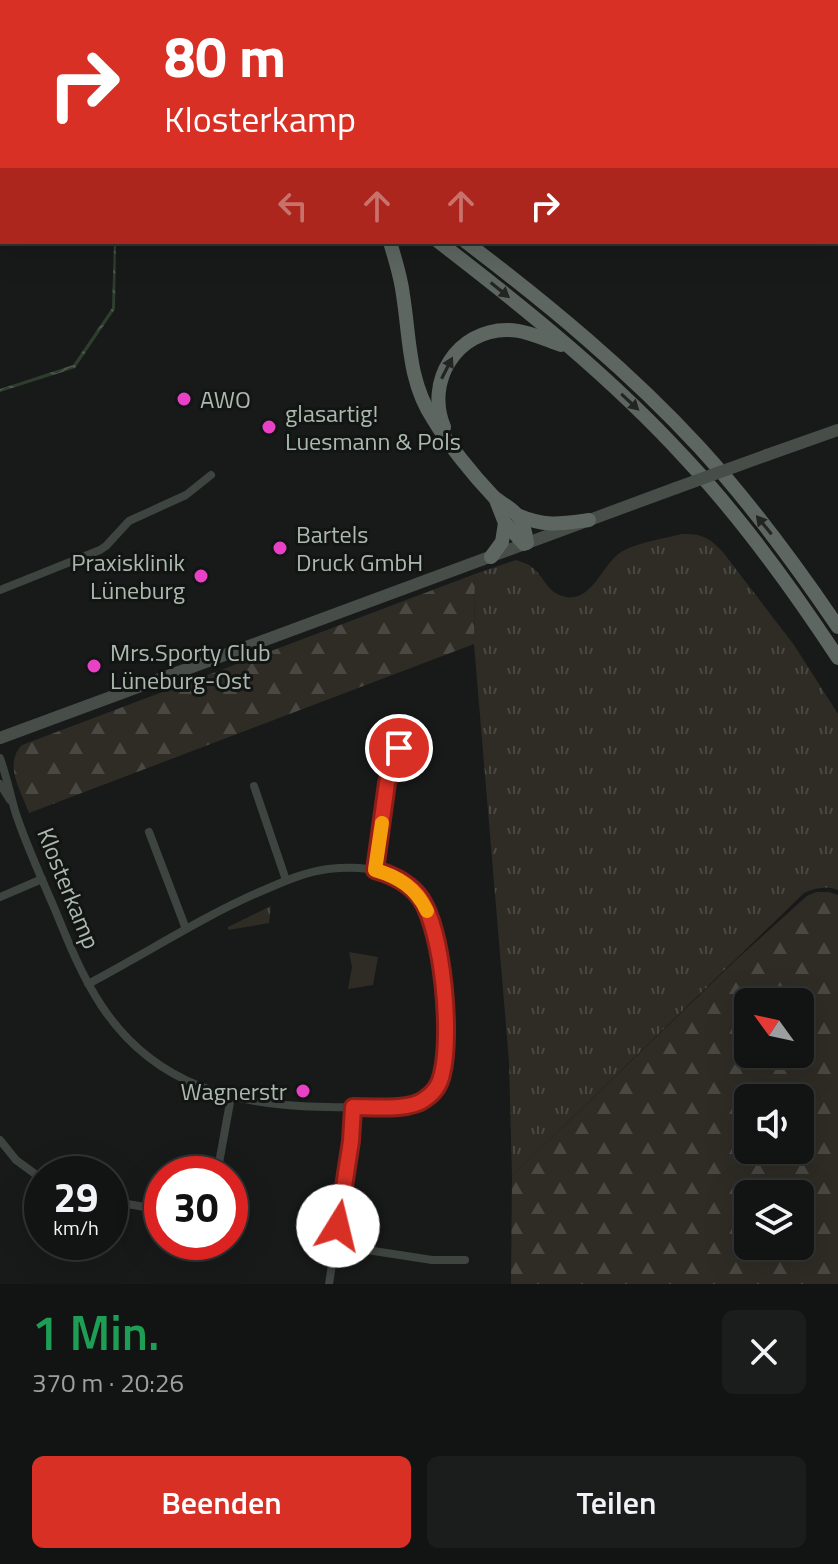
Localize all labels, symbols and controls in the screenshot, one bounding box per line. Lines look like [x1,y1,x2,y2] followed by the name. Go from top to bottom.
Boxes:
[164,14,286,99] text: 80 m
[32,32,136,136] icon: right
[164,91,356,146] text: Klosterkamp
[271,184,315,228] icon: left
[355,184,399,228] icon: ahead
[439,184,483,228] icon: ahead
[523,184,567,228] icon: right
[490,281,510,298] one-way arrow
[440,357,453,380] one-way arrow
[200,381,251,417] place label: AWO
[175,390,193,408] marker: AWO
[620,392,639,410] one-way arrow
[285,395,461,459] place label: glasartig! Luesmann & Pols
[260,418,278,436] marker: glasartig! Luesmann & Pols
[757,515,773,535] one-way arrow
[296,516,423,580] place label: Bartels Druck GmbH
[271,539,289,557] marker: Bartels Druck GmbH
[71,544,185,608] place label: Praxisklinik Lüneburg
[192,567,210,585] marker: Praxisklinik Lüneburg
[110,634,271,698] place label: Mrs.Sporty Club Lüneburg-Ost
[85,657,103,675] marker: Mrs.Sporty Club Lüneburg-Ost
[365,714,433,782] pin
[377,726,421,770] icon: arrive
[28,822,110,954] street label: Klosterkamp
[734,988,814,1068] north arrow
[734,988,814,1260] map controls
[181,1073,287,1109] place label: Wagnerstr
[294,1082,312,1100] marker: Wagnerstr
[734,1084,814,1164] button: sound
[144,1156,248,1260] speed limit sign: 30
[54,1167,98,1228] text: 29
[734,1180,814,1260] button: layers
[296,1184,380,1268] position arrow
[53,1212,99,1243] text: km/h
[32,1296,160,1369] text: 1 Min.
[722,1310,806,1394] button: close
[32,1363,184,1402] text: 370 m · 20:26
[32,1456,411,1548] button: Beenden
[427,1456,806,1548] button: Teilen

